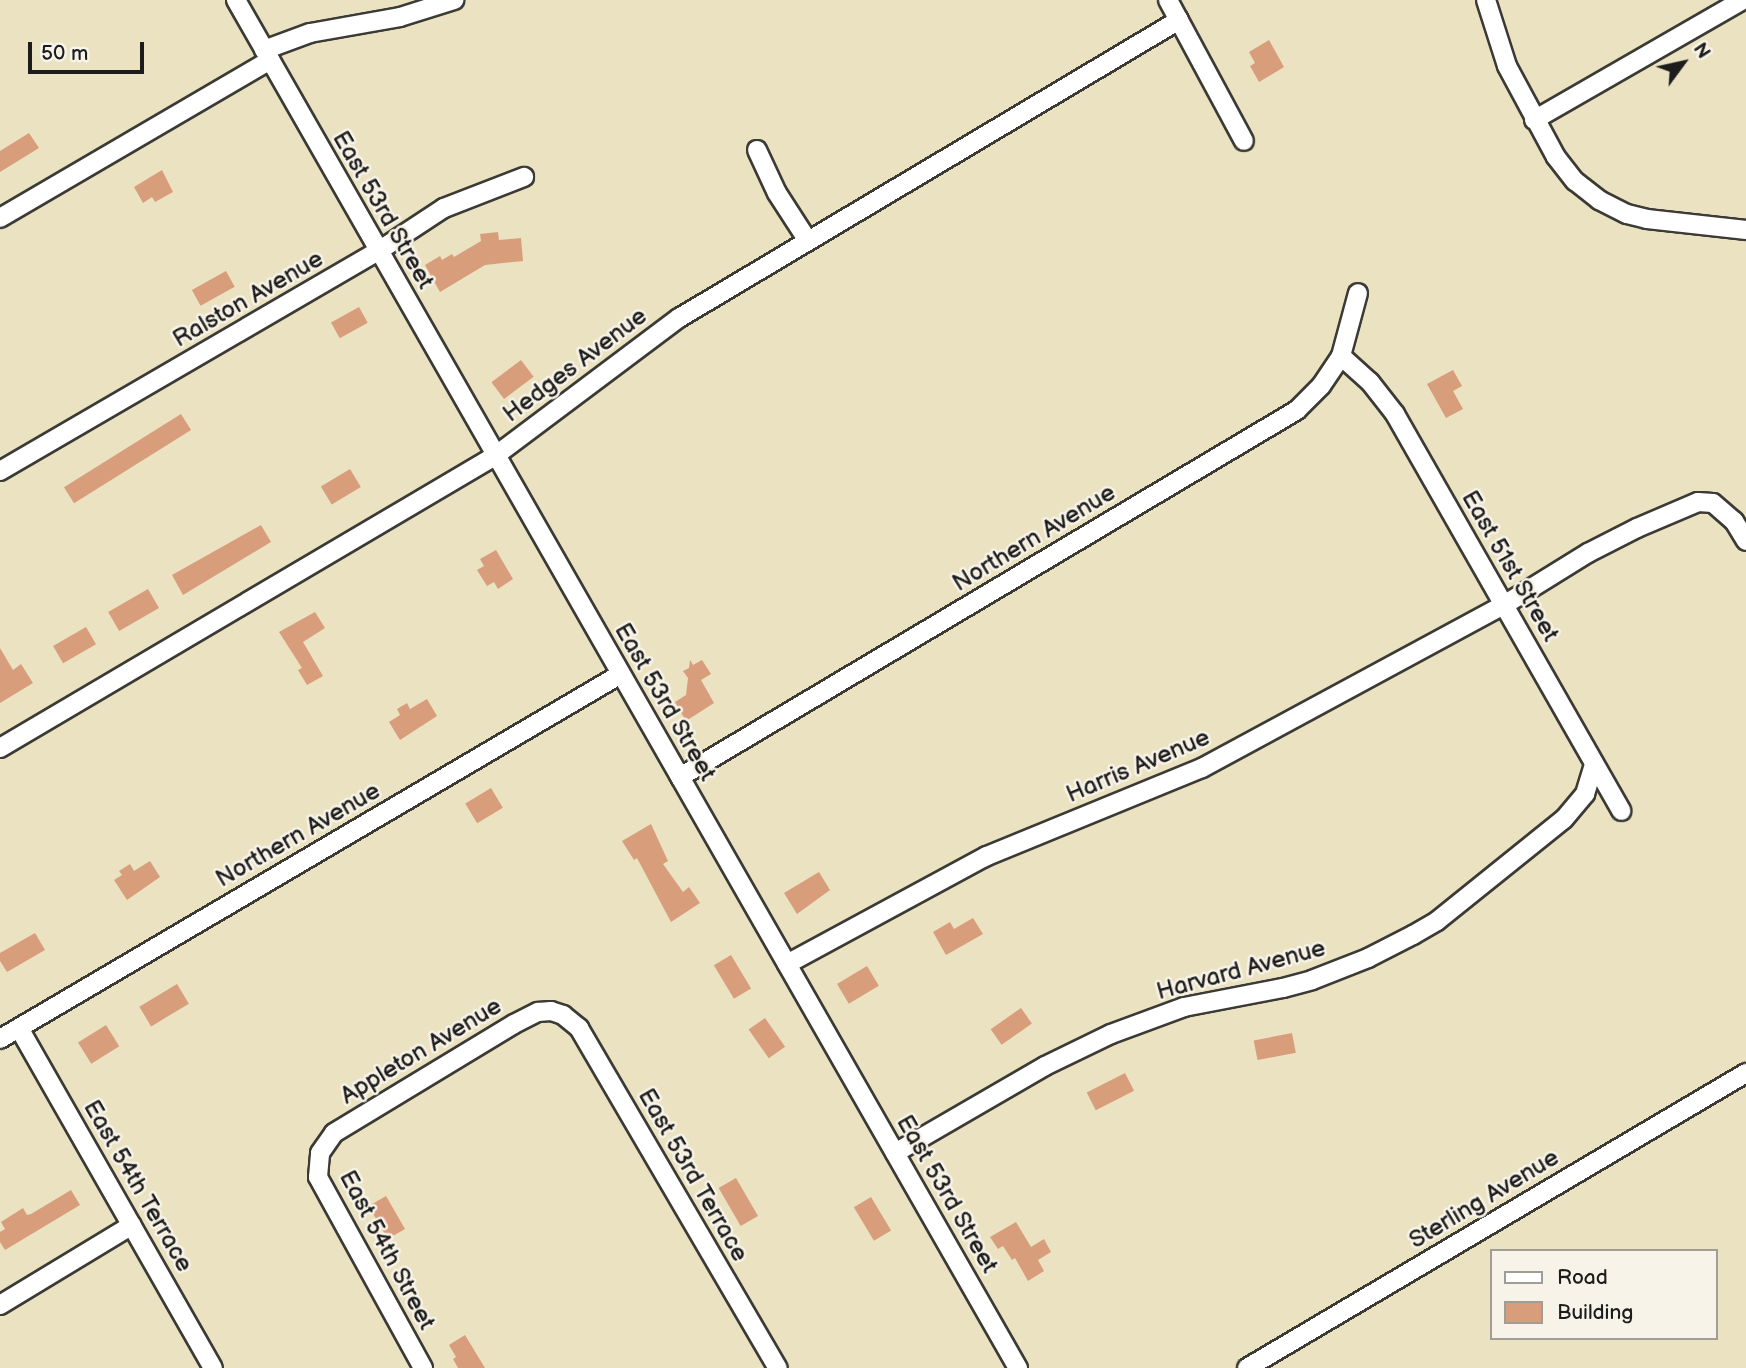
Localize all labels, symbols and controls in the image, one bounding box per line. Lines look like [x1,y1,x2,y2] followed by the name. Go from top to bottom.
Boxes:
[32,28,147,72] scale bar
[1648,28,1718,98] north arrow
[1687,39,1715,64] text: N
[41,41,88,66] text: 50 m
[326,126,440,294] street label: East 53rd Street
[168,244,328,354] street label: Ralston Avenue
[497,302,653,428] street label: Hedges Avenue
[947,478,1121,598] street label: Northern Avenue
[1455,485,1565,647] street label: East 51st Street
[608,618,722,786] street label: East 53rd Street
[1062,723,1214,809] street label: Harris Avenue
[211,776,385,894] street label: Northern Avenue
[1153,934,1329,1006] street label: Harvard Avenue
[335,992,507,1110] street label: Appleton Avenue
[632,1083,754,1267] street label: East 53rd Terrace
[77,1095,199,1277] street label: East 54th Terrace
[890,1110,1004,1278] street label: East 53rd Street
[1404,1143,1564,1255] street label: Sterling Avenue
[333,1165,441,1335] street label: East 54th Street
[1490,1249,1718,1340] legend
[1557,1265,1608,1290] text: Road
[1557,1300,1633,1325] text: Building

